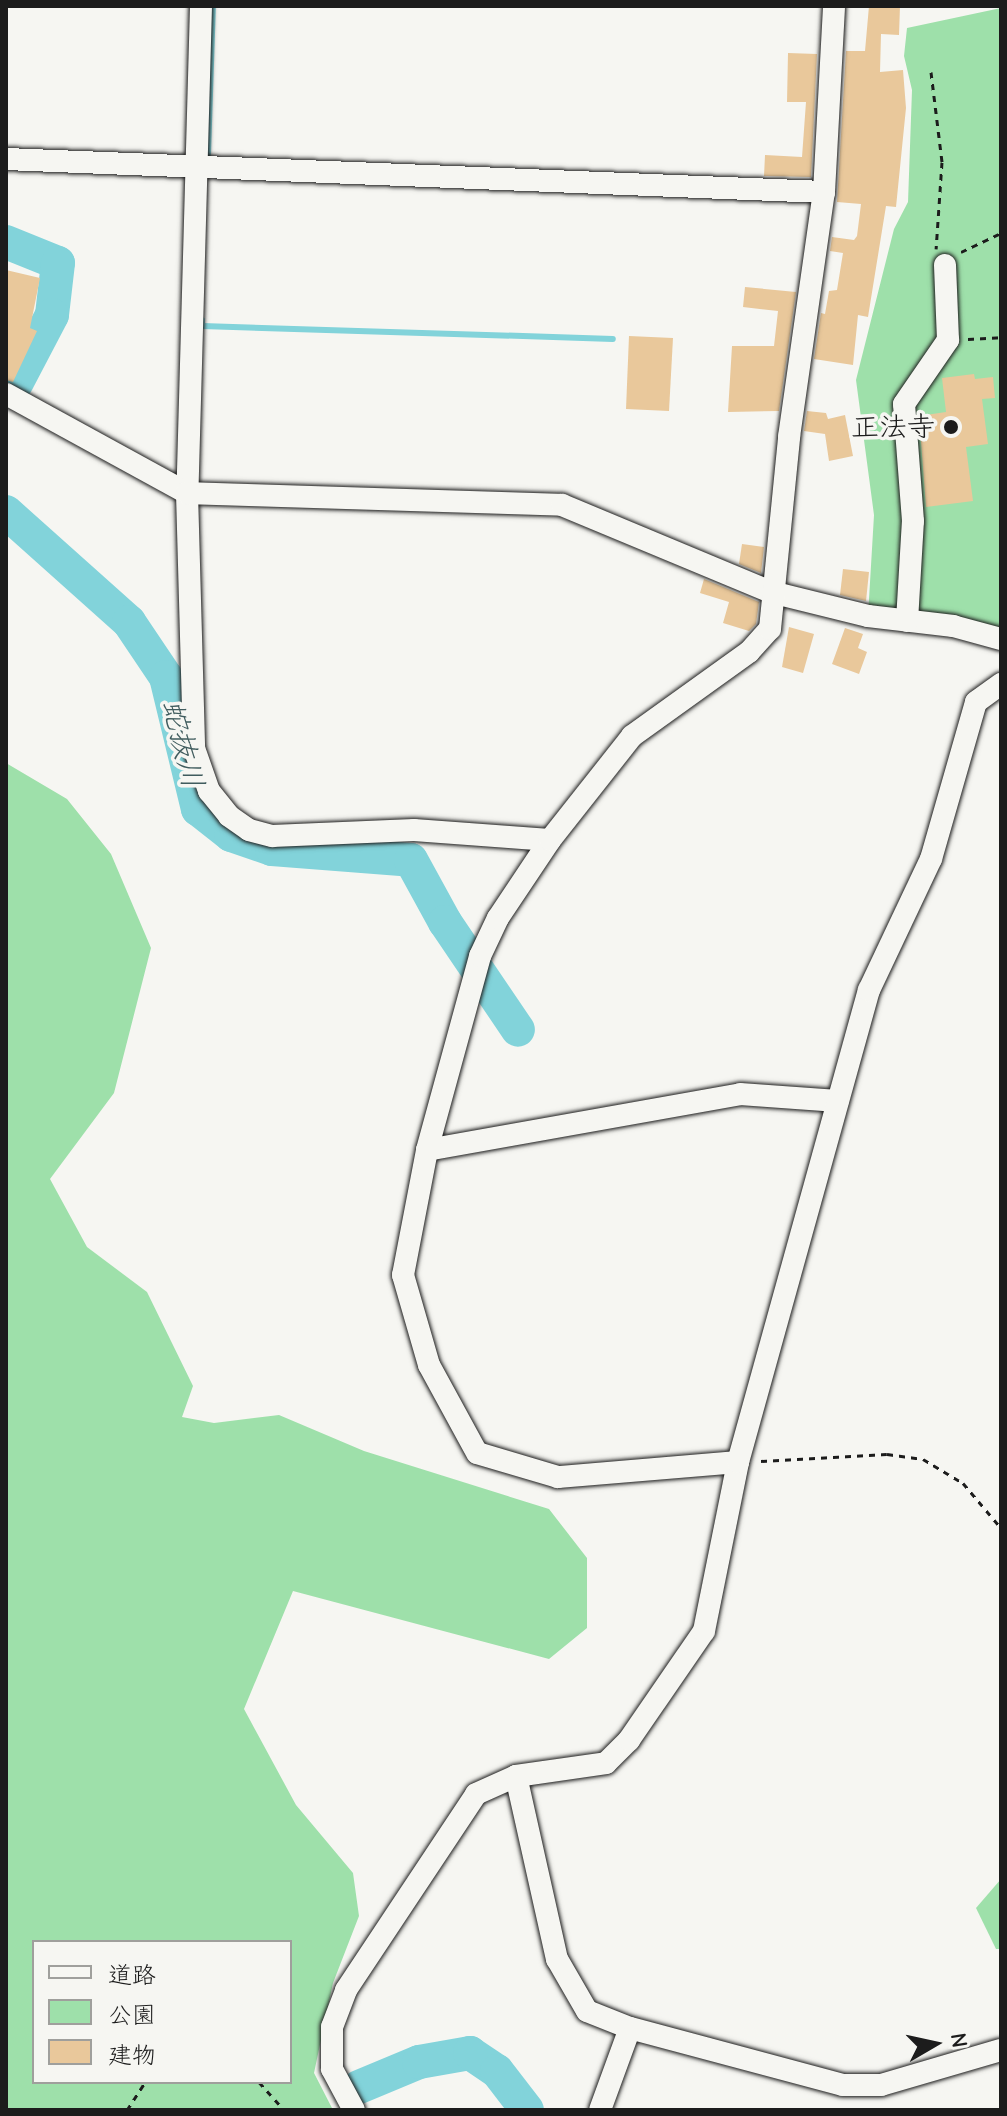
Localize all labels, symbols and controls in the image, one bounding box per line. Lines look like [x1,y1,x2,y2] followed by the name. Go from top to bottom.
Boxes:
[851,410,935,444] place label: 正法寺
[942,418,960,436] marker: 正法寺
[154,696,210,792] water label: 蛇抜川
[32,1940,292,2084] legend
[108,1961,156,1989] text: 道路
[108,2001,156,2029] text: 公園
[895,2004,975,2084] north arrow
[945,2031,973,2049] text: N
[108,2041,156,2069] text: 建物

